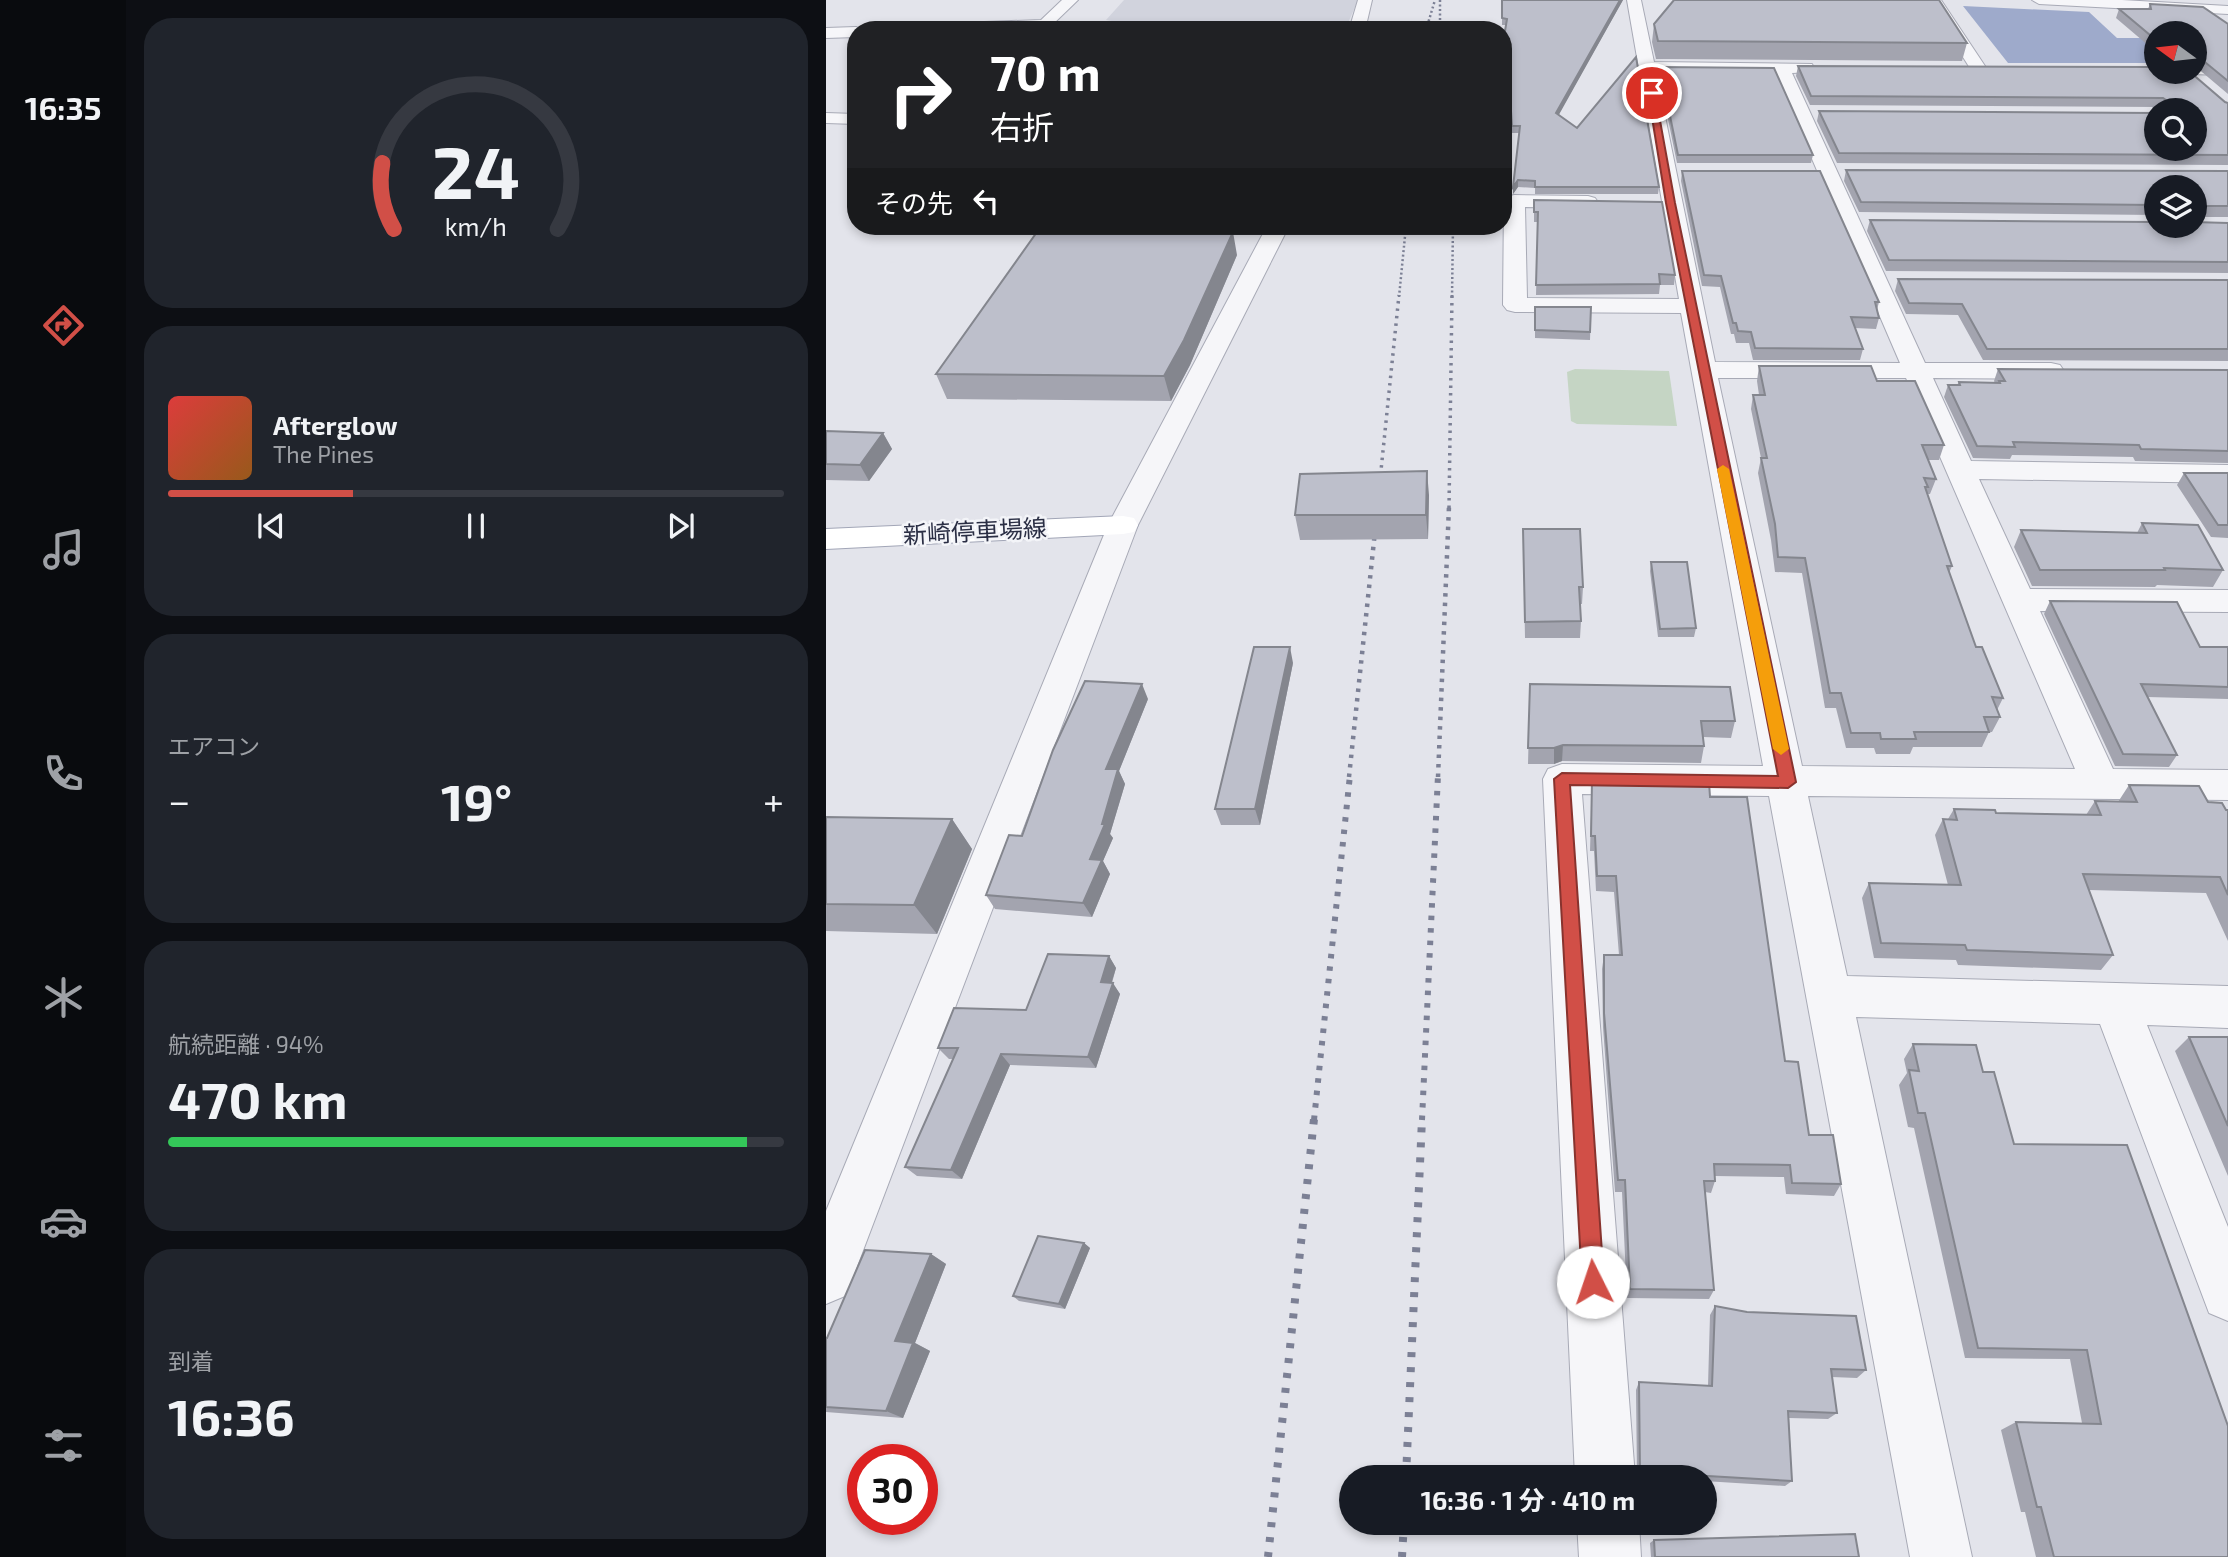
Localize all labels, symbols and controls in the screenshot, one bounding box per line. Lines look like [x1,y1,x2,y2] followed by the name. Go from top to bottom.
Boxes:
[2144,21,2207,84] north arrow
[2144,21,2207,238] map controls
[990,42,1101,101] text: 70 m
[875,49,966,140] icon: right
[1622,63,1682,123] pin
[1633,74,1671,112] icon: arrive
[25,88,101,126] text: 16:35
[2144,98,2207,161] button: search
[990,107,1054,145] text: 右折
[432,126,520,214] text: 24
[2144,175,2207,238] button: layers
[967,182,1005,220] icon: left
[875,187,953,218] text: その先
[445,211,507,241] text: km/h
[39,301,88,350] icon: directions
[273,409,398,440] text: Afterglow
[273,440,374,468] text: The Pines
[252,507,290,545] icon: previous
[457,507,495,545] icon: pause
[662,507,700,545] icon: next
[902,512,1048,549] street label: 新崎停車場線
[39,525,88,574] icon: music
[168,732,260,760] text: エアコン
[39,749,88,798] icon: phone
[441,769,512,831] text: 19°
[168,777,190,823] text: −
[763,777,784,823] text: +
[39,973,88,1022] icon: climate
[168,1030,324,1058] text: 航続距離 · 94%
[168,1067,348,1129] text: 470 km
[39,1197,88,1246] icon: car
[1556,1245,1630,1319] position arrow
[168,1347,214,1375] text: 到着
[168,1384,295,1446] text: 16:36
[39,1421,88,1470] icon: filters
[847,1444,938,1535] speed limit sign: 30
[1421,1484,1635,1515] text: 16:36 · 1 分 · 410 m

